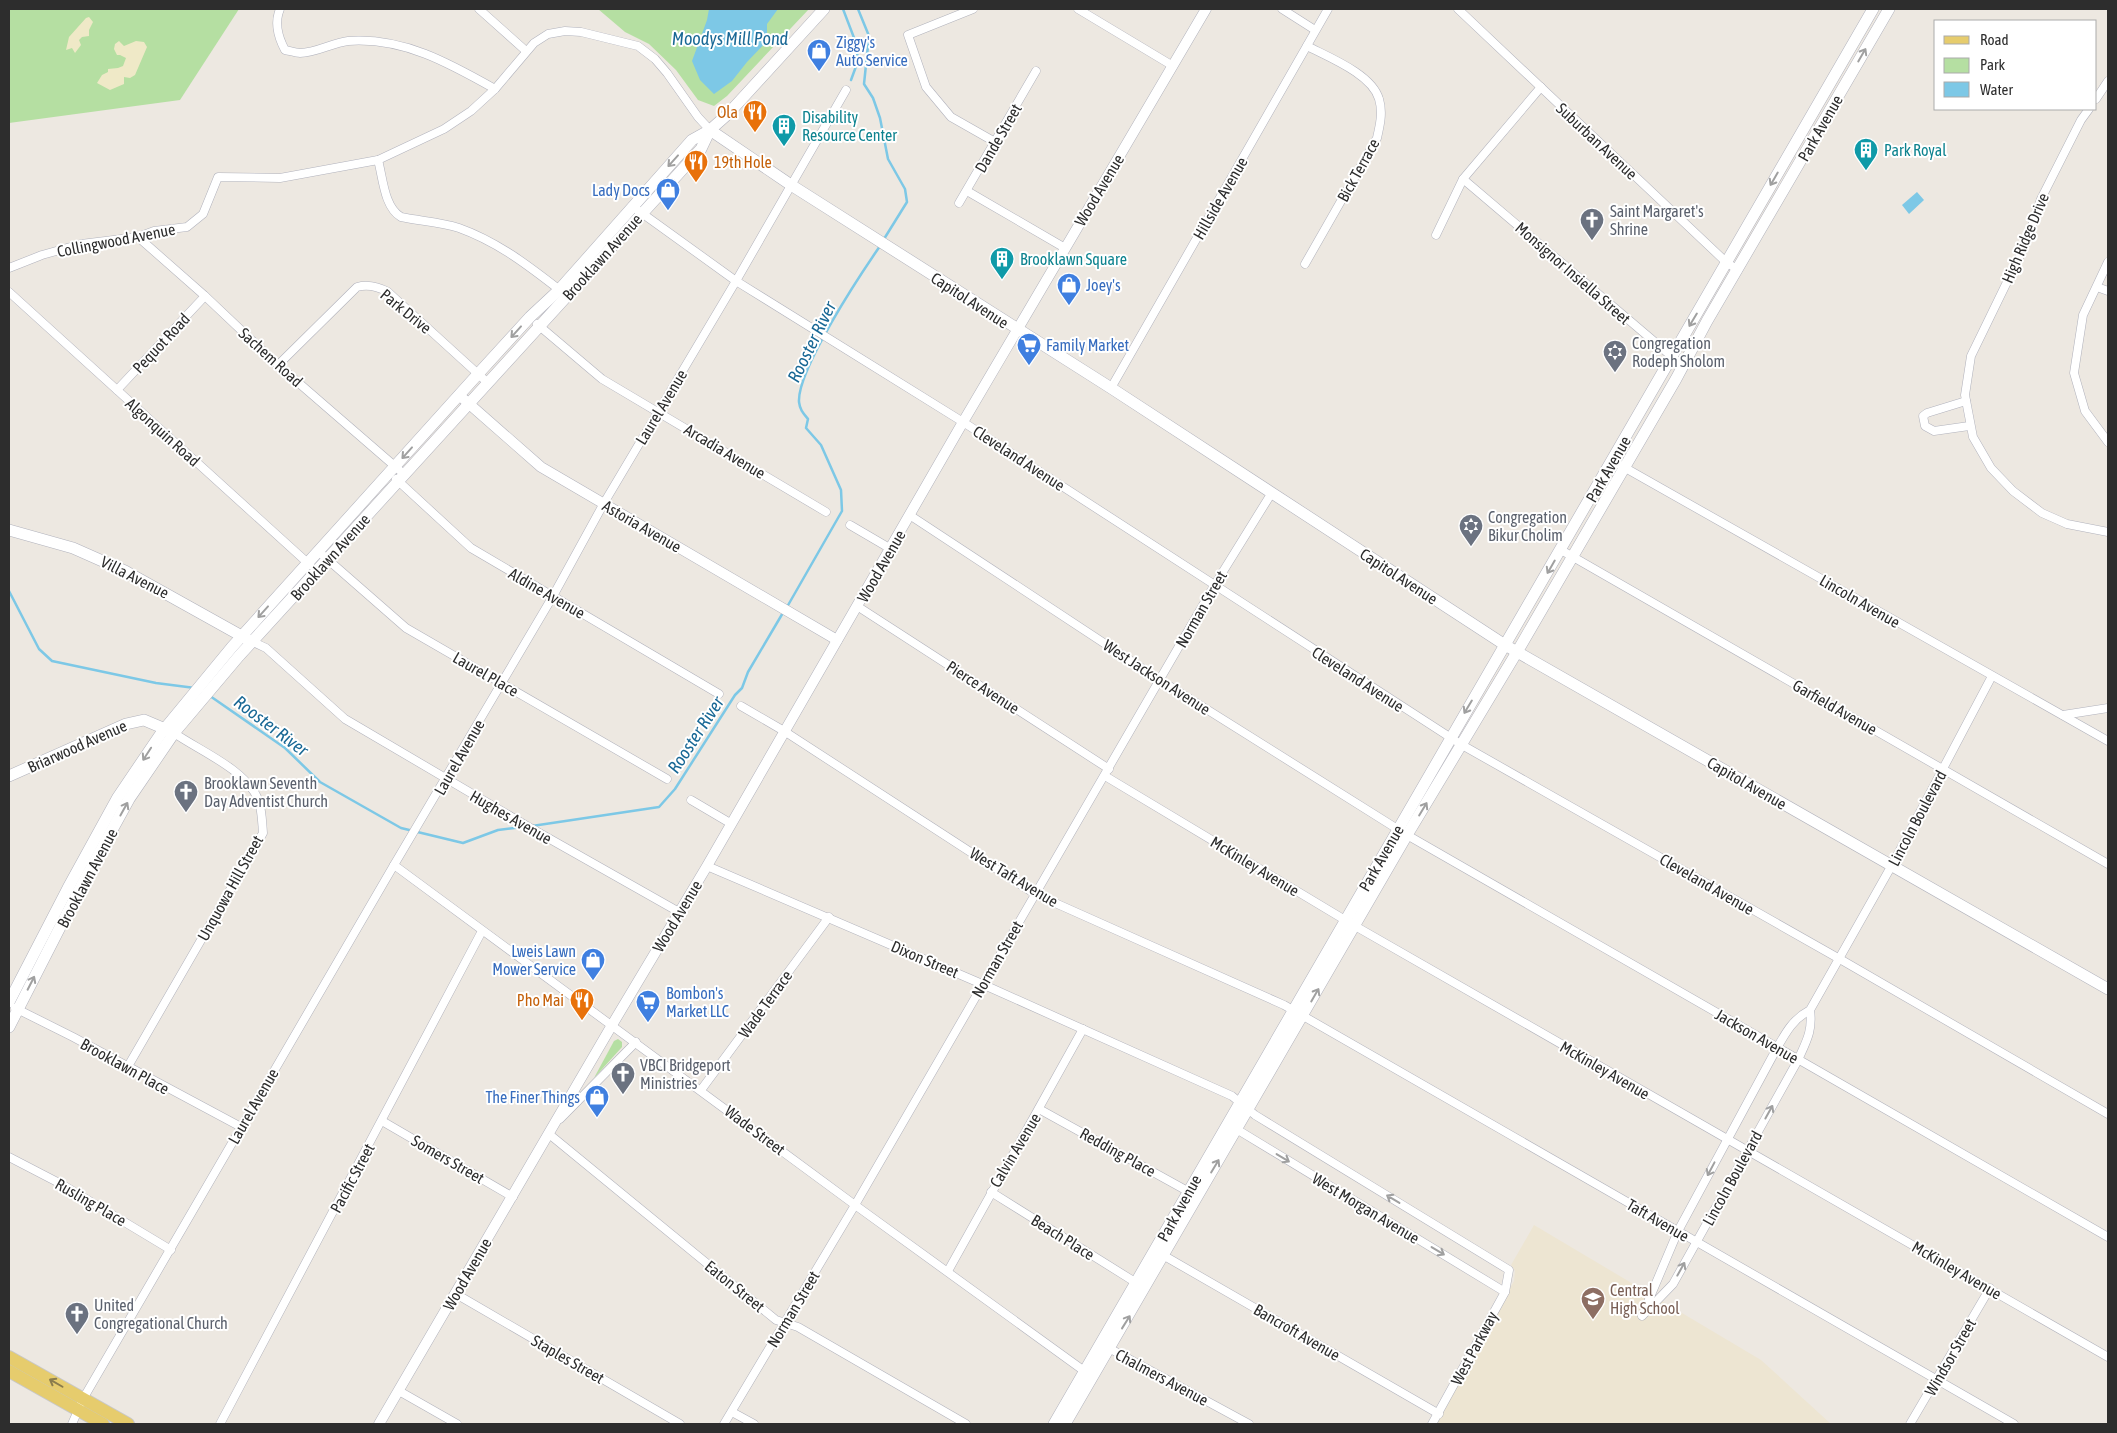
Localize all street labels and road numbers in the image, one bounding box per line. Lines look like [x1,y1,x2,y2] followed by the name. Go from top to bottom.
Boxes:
[1794,92,1846,164] street label: Park Avenue
[1553,99,1641,183] street label: Suburban Avenue
[971,100,1025,176] street label: Dande Street
[1333,135,1383,205] street label: Bick Terrace
[1071,151,1127,229] street label: Wood Avenue
[1189,154,1251,242] street label: Hillside Avenue
[1998,190,2053,286] street label: High Ridge Drive
[559,210,645,304] street label: Brooklawn Avenue
[1511,218,1634,329] street label: Monsignor Insiella Street
[55,220,177,261] street label: Collingwood Avenue
[927,268,1012,333] street label: Capitol Avenue
[377,285,435,337] street label: Park Drive
[129,309,194,377] street label: Pequot Road
[235,324,307,390] street label: Sachem Road
[632,366,690,448] street label: Laurel Avenue
[122,394,204,471] street label: Algonquin Road
[681,420,769,482] street label: Arcadia Avenue
[970,422,1068,494] street label: Cleveland Avenue
[1582,433,1634,505] street label: Park Avenue
[599,496,685,556] street label: Astoria Avenue
[287,510,373,604] street label: Brooklawn Avenue
[853,527,909,605] street label: Wood Avenue
[1356,544,1441,609] street label: Capitol Avenue
[98,552,172,602] street label: Villa Avenue
[506,564,588,622] street label: Aldine Avenue
[1172,567,1230,651] street label: Norman Street
[1817,571,1903,631] street label: Lincoln Avenue
[1100,636,1214,718] street label: West Jackson Avenue
[1309,643,1407,715] street label: Cleveland Avenue
[450,648,522,700] street label: Laurel Place
[943,657,1023,717] street label: Pierce Avenue
[1790,676,1880,738] street label: Garfield Avenue
[25,716,129,776] street label: Briarwood Avenue
[430,716,488,798] street label: Laurel Avenue
[1704,753,1790,814] street label: Capitol Avenue
[1884,767,1950,869] street label: Lincoln Boulevard
[467,786,555,848] street label: Hughes Avenue
[1355,822,1407,894] street label: Park Avenue
[53,825,121,931] street label: Brooklawn Avenue
[194,832,267,944] street label: Unquowa Hill Street
[1207,832,1303,900] street label: McKinley Avenue
[967,844,1061,910] street label: West Taft Avenue
[1657,850,1757,918] street label: Cleveland Avenue
[649,877,705,955] street label: Wood Avenue
[968,917,1026,1001] street label: Norman Street
[889,937,962,981] street label: Dixon Street
[735,967,795,1041] street label: Wade Terrace
[1712,1005,1802,1067] street label: Jackson Avenue
[78,1034,172,1098] street label: Brooklawn Place
[1557,1037,1653,1104] street label: McKinley Avenue
[224,1065,282,1147] street label: Laurel Avenue
[721,1102,789,1159] street label: Wade Street
[986,1110,1044,1190] street label: Calvin Avenue
[1077,1124,1159,1181] street label: Redding Place
[1699,1128,1765,1228] street label: Lincoln Boulevard
[409,1131,488,1187] street label: Somers Street
[326,1140,378,1216] street label: Pacific Street
[1309,1169,1423,1248] street label: West Morgan Avenue
[1153,1172,1205,1244] street label: Park Avenue
[52,1174,130,1230] street label: Rusling Place
[1624,1195,1692,1245] street label: Taft Avenue
[1028,1211,1098,1263] street label: Beach Place
[439,1235,495,1313] street label: Wood Avenue
[1909,1237,2005,1304] street label: McKinley Avenue
[702,1257,769,1316] street label: Eaton Street
[763,1267,823,1350] street label: Norman Street
[1251,1300,1343,1364] street label: Bancroft Avenue
[1447,1308,1502,1388] street label: West Parkway
[1921,1315,1979,1399] street label: Windsor Street
[528,1331,608,1388] street label: Staples Street
[1113,1345,1211,1409] street label: Chalmers Avenue

